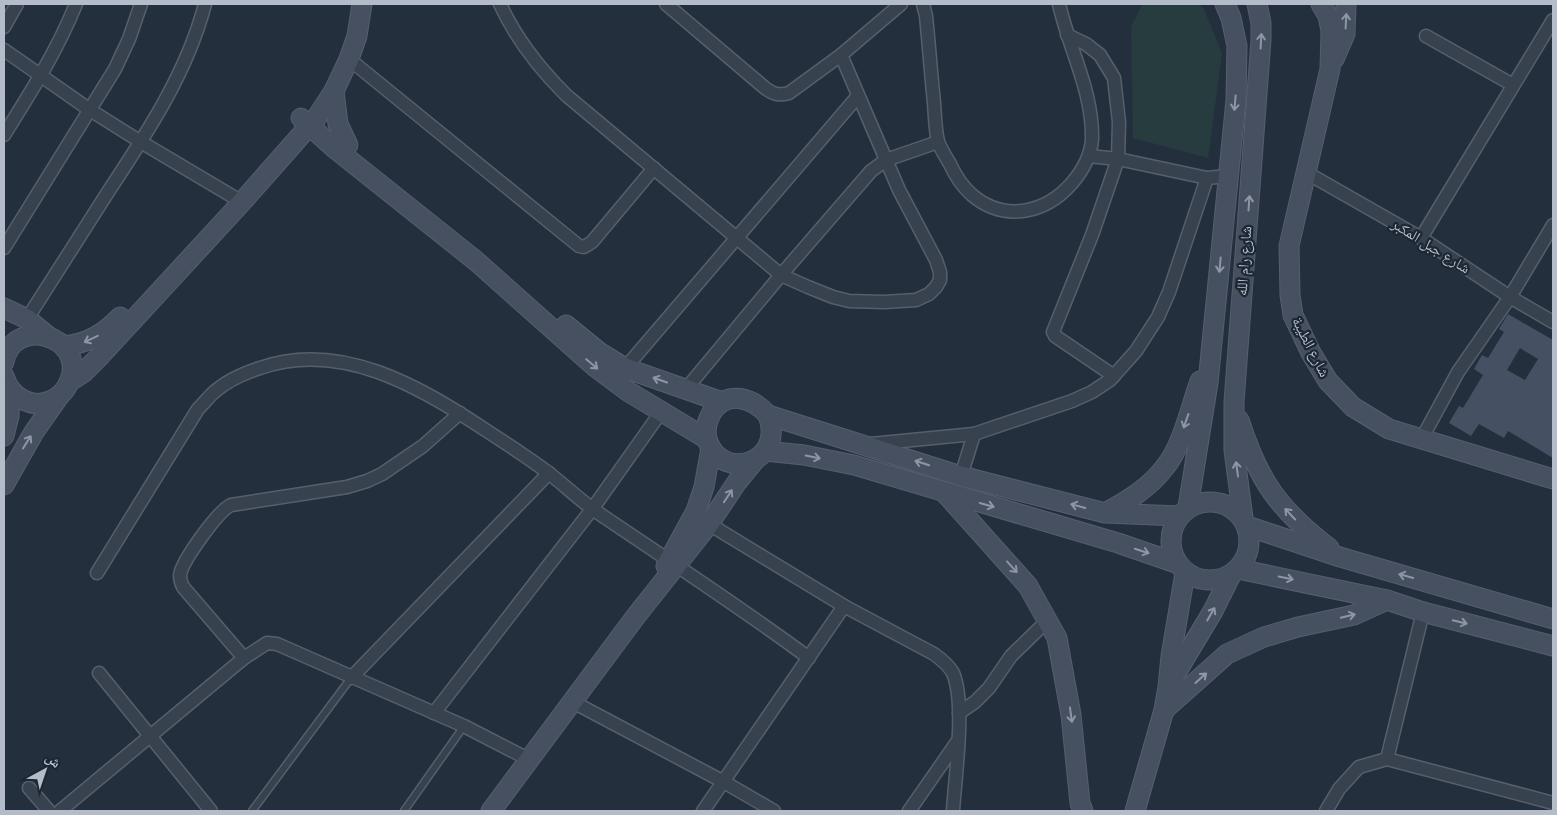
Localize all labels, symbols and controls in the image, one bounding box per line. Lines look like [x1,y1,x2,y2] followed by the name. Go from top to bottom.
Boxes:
[1341,13,1350,29] one-way arrow
[1256,33,1266,49] one-way arrow
[1230,95,1240,111] one-way arrow
[1244,195,1254,211] one-way arrow
[1387,213,1474,278] street label: شارع جبل المكبر
[1232,225,1256,297] street label: شارع رام الله
[1215,256,1224,272] one-way arrow
[1287,313,1335,381] street label: شارع الطيبة
[84,335,99,345] one-way arrow
[585,358,598,369] one-way arrow
[652,375,668,385] one-way arrow
[1181,412,1190,428] one-way arrow
[23,436,33,450] one-way arrow
[805,452,821,462] one-way arrow
[914,458,930,468] one-way arrow
[1231,462,1241,478] one-way arrow
[723,489,733,503] one-way arrow
[978,501,994,510] one-way arrow
[1071,501,1087,510] one-way arrow
[1284,507,1296,520] one-way arrow
[1134,547,1150,557] one-way arrow
[1007,560,1018,573] one-way arrow
[1398,570,1414,580] one-way arrow
[1277,574,1293,583] one-way arrow
[1206,608,1216,622] one-way arrow
[1339,611,1355,620] one-way arrow
[1452,617,1468,627] one-way arrow
[1194,672,1207,684] one-way arrow
[1066,706,1076,722] one-way arrow
[20,745,70,795] north arrow
[41,748,65,773] text: ش

